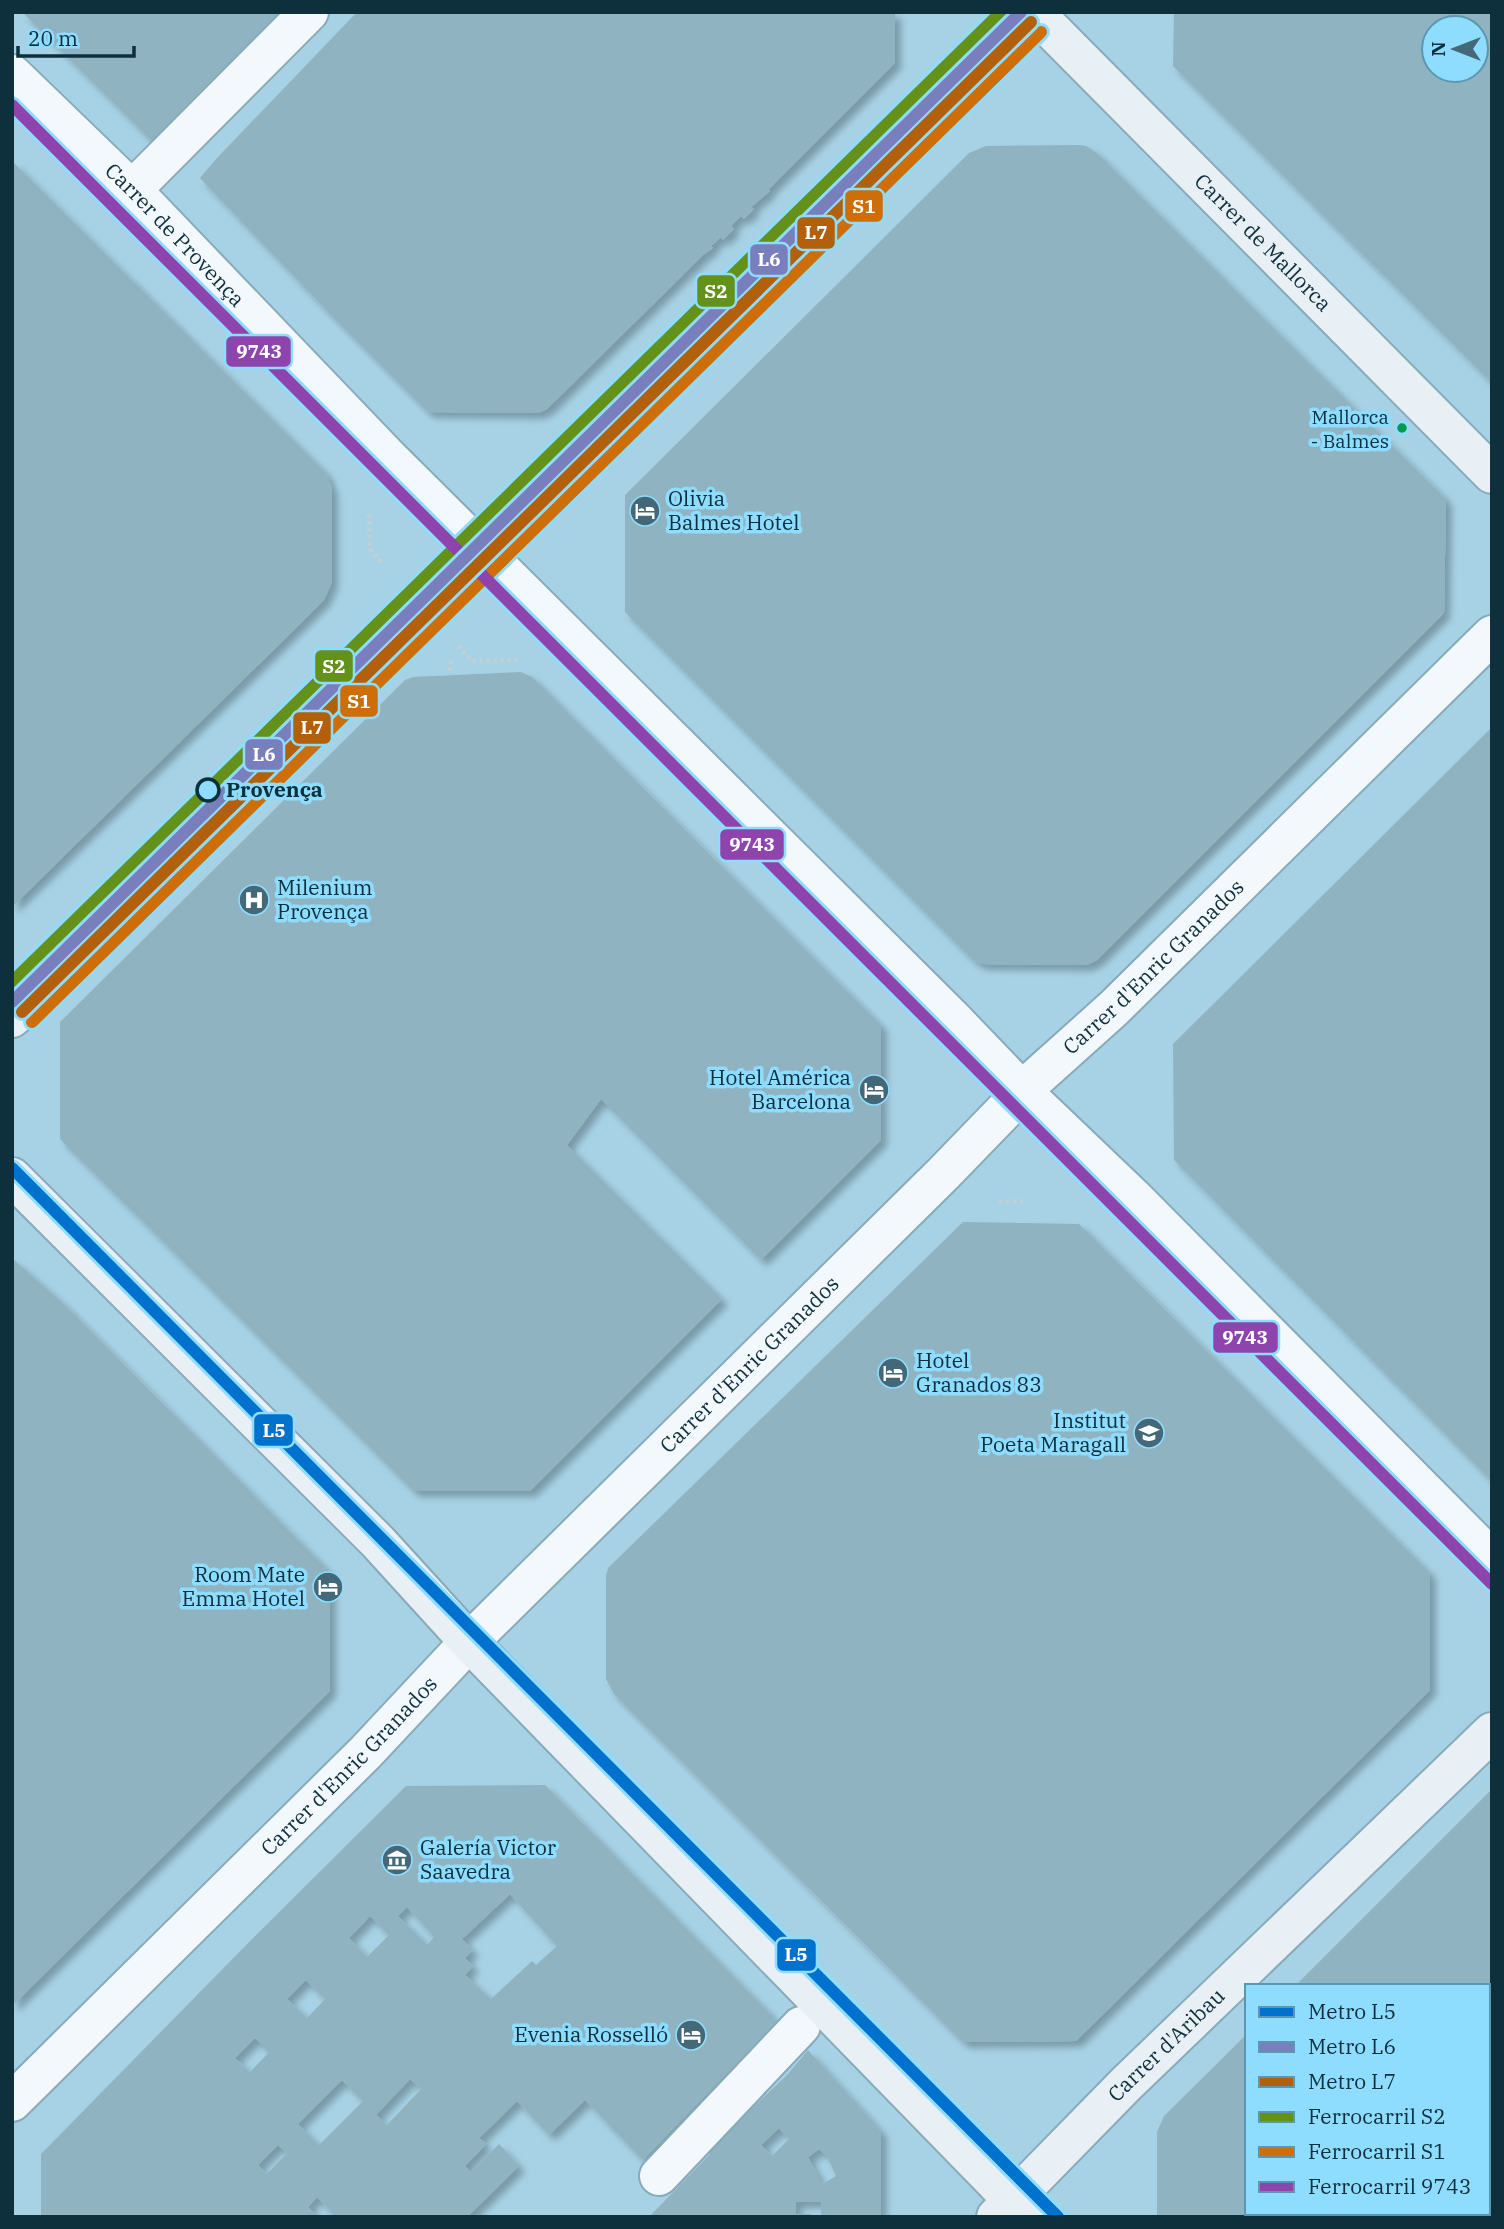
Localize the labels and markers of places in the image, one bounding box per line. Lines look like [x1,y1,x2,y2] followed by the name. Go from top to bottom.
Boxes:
[1311,405,1389,453] place label: Mallorca - Balmes
[1395,421,1409,435] marker: Mallorca - Balmes
[668,484,800,536] place label: Olivia Balmes Hotel
[628,494,662,528] hotel icon: Olivia Balmes Hotel
[226,775,323,803] place label: Provença
[196,778,220,802] marker: Provença
[277,873,373,925] place label: Milenium Provença
[237,883,271,917] hospital icon: Milenium Provença
[709,1063,851,1115] place label: Hotel América Barcelona
[857,1073,891,1107] hotel icon: Hotel América Barcelona
[916,1346,1042,1398] place label: Hotel Granados 83
[876,1356,910,1390] hotel icon: Hotel Granados 83
[980,1406,1126,1458] place label: Institut Poeta Maragall
[1132,1416,1166,1450] school or university icon: Institut Poeta Maragall
[182,1560,305,1612] place label: Room Mate Emma Hotel
[311,1570,345,1604] hotel icon: Room Mate Emma Hotel
[420,1833,557,1885] place label: Galería Victor Saavedra
[380,1843,414,1877] museum icon: Galería Victor Saavedra
[674,2018,708,2052] hotel icon: Evenia Rosselló
[514,2020,668,2048] place label: Evenia Rosselló

